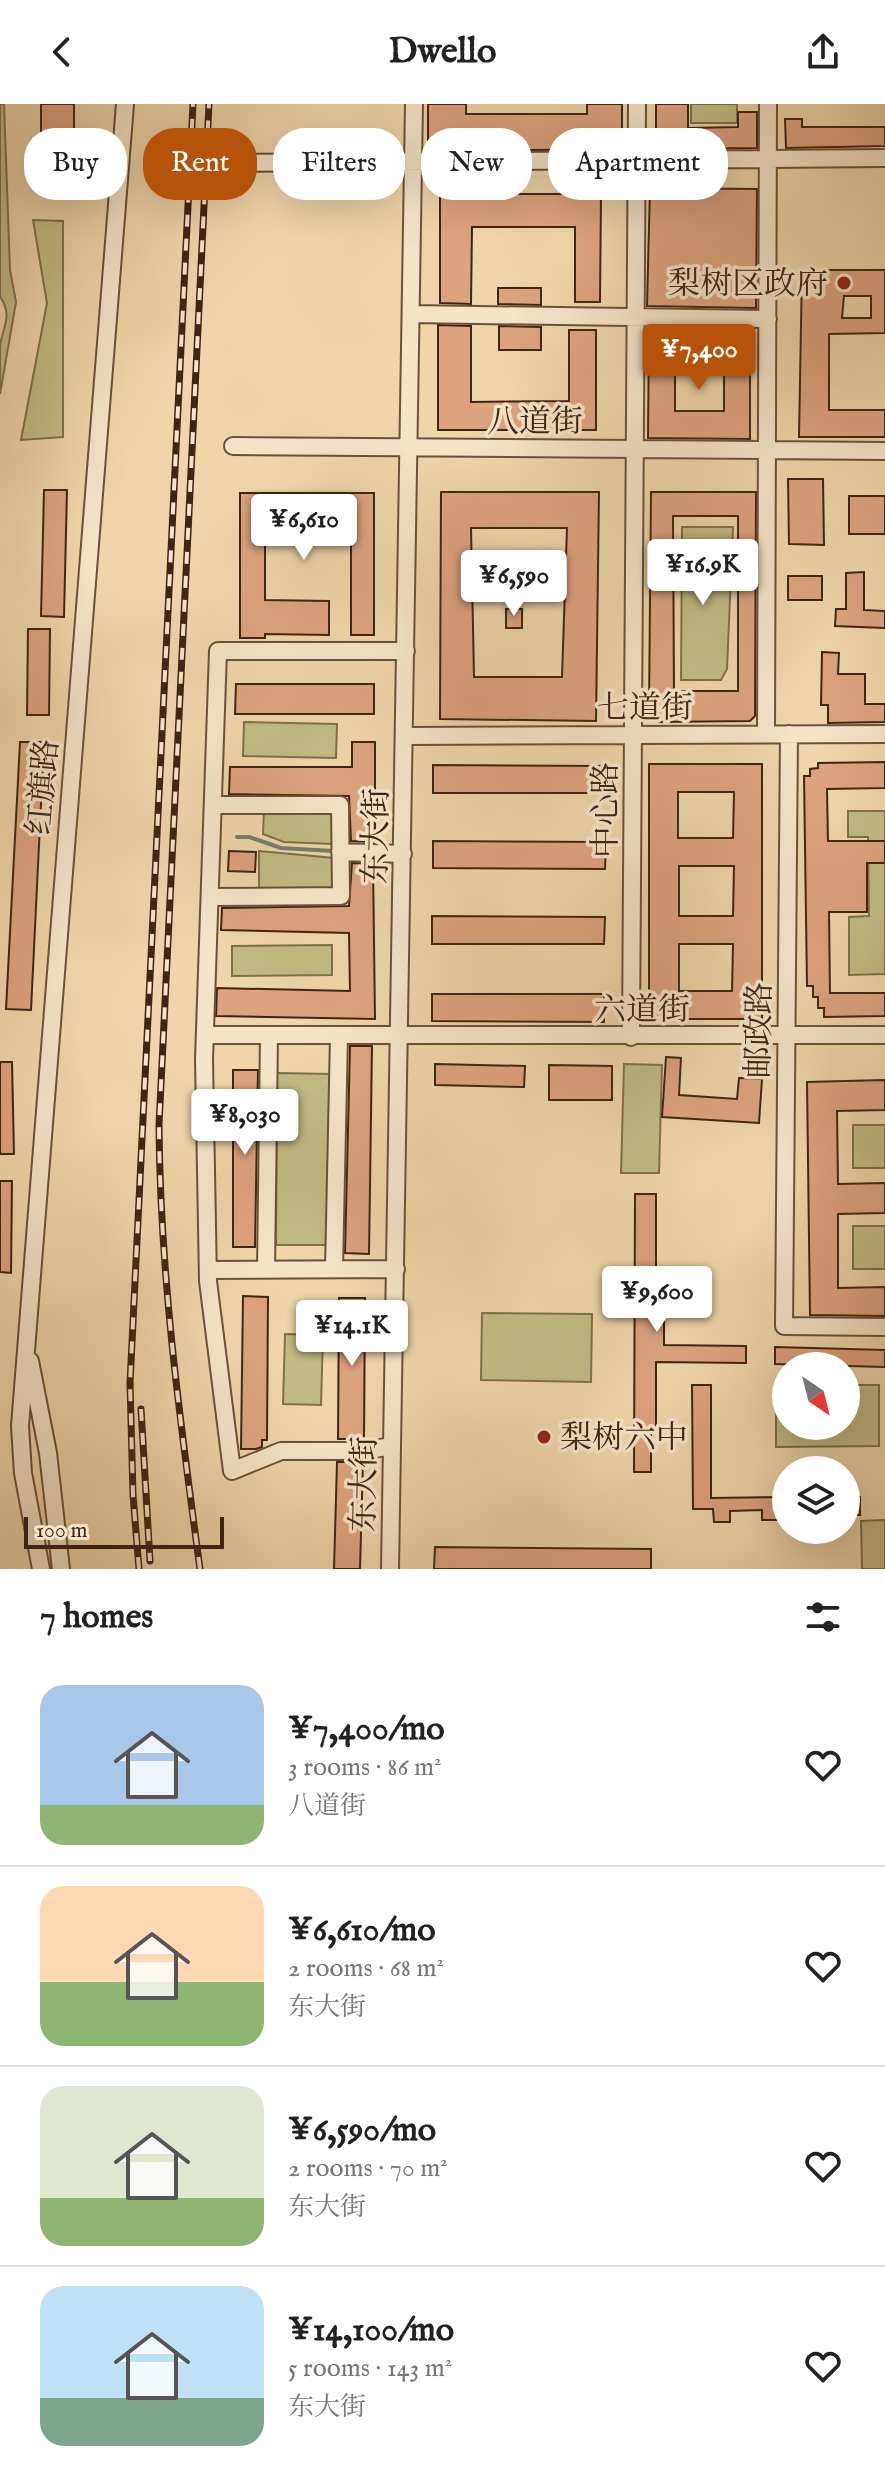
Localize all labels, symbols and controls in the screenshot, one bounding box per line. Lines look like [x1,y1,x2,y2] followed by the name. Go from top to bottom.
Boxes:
[389,29,496,75] text: Dwello
[40,30,84,74] icon: back
[801,30,845,74] icon: share
[24,128,127,200] chip: Buy
[143,128,257,200] chip: Rent
[273,128,405,200] chip: Filters
[421,128,532,200] chip: New
[548,128,728,200] chip: Apartment
[668,265,828,306] place label: 梨树区政府
[835,274,853,292] marker: 梨树区政府
[634,324,764,392] pin: ¥7,400
[661,333,737,366] text: ¥7,400
[487,403,583,444] street label: 八道街
[239,494,369,562] pin: ¥6,610
[269,503,339,536] text: ¥6,610
[638,539,768,607] pin: ¥16.9K
[665,548,741,581] text: ¥16.9K
[449,550,579,618] pin: ¥6,590
[479,559,549,592] text: ¥6,590
[597,689,693,730] street label: 七道街
[20,738,69,837] street label: 红旗路
[587,762,628,858] street label: 中心路
[356,788,399,884] street label: 东大街
[739,982,782,1078] street label: 邮政路
[594,991,690,1032] street label: 六道街
[180,1089,310,1157] pin: ¥8,030
[209,1098,281,1131] text: ¥8,030
[592,1266,722,1334] pin: ¥9,600
[620,1275,694,1308] text: ¥9,600
[287,1300,417,1368] pin: ¥14.1K
[314,1309,390,1342] text: ¥14.1K
[772,1352,860,1440] north arrow
[772,1352,860,1544] map controls
[560,1419,688,1460] place label: 梨树六中
[535,1428,553,1446] marker: 梨树六中
[344,1436,387,1532] street label: 东大街
[772,1456,860,1544] button: layers
[24,1513,224,1549] scale bar
[36,1517,88,1545] text: 100 m
[801,1595,845,1639] icon: filters
[40,1596,153,1639] text: 7 homes
[288,1708,445,1751] text: ¥7,400/mo
[104,1717,200,1813] icon: home
[801,1743,845,1787] icon: heart
[288,1751,441,1784] text: 3 rooms · 86 m²
[288,1790,366,1823] text: 八道街
[288,1909,436,1952] text: ¥6,610/mo
[104,1918,200,2014] icon: home
[801,1944,845,1988] icon: heart
[288,1952,444,1985] text: 2 rooms · 68 m²
[288,1991,366,2024] text: 东大街
[288,2109,436,2152] text: ¥6,590/mo
[104,2118,200,2214] icon: home
[801,2144,845,2188] icon: heart
[288,2152,448,2185] text: 2 rooms · 70 m²
[288,2191,366,2224] text: 东大街
[288,2309,454,2352] text: ¥14,100/mo
[104,2318,200,2414] icon: home
[801,2344,845,2388] icon: heart
[288,2352,452,2385] text: 5 rooms · 143 m²
[288,2391,366,2424] text: 东大街

